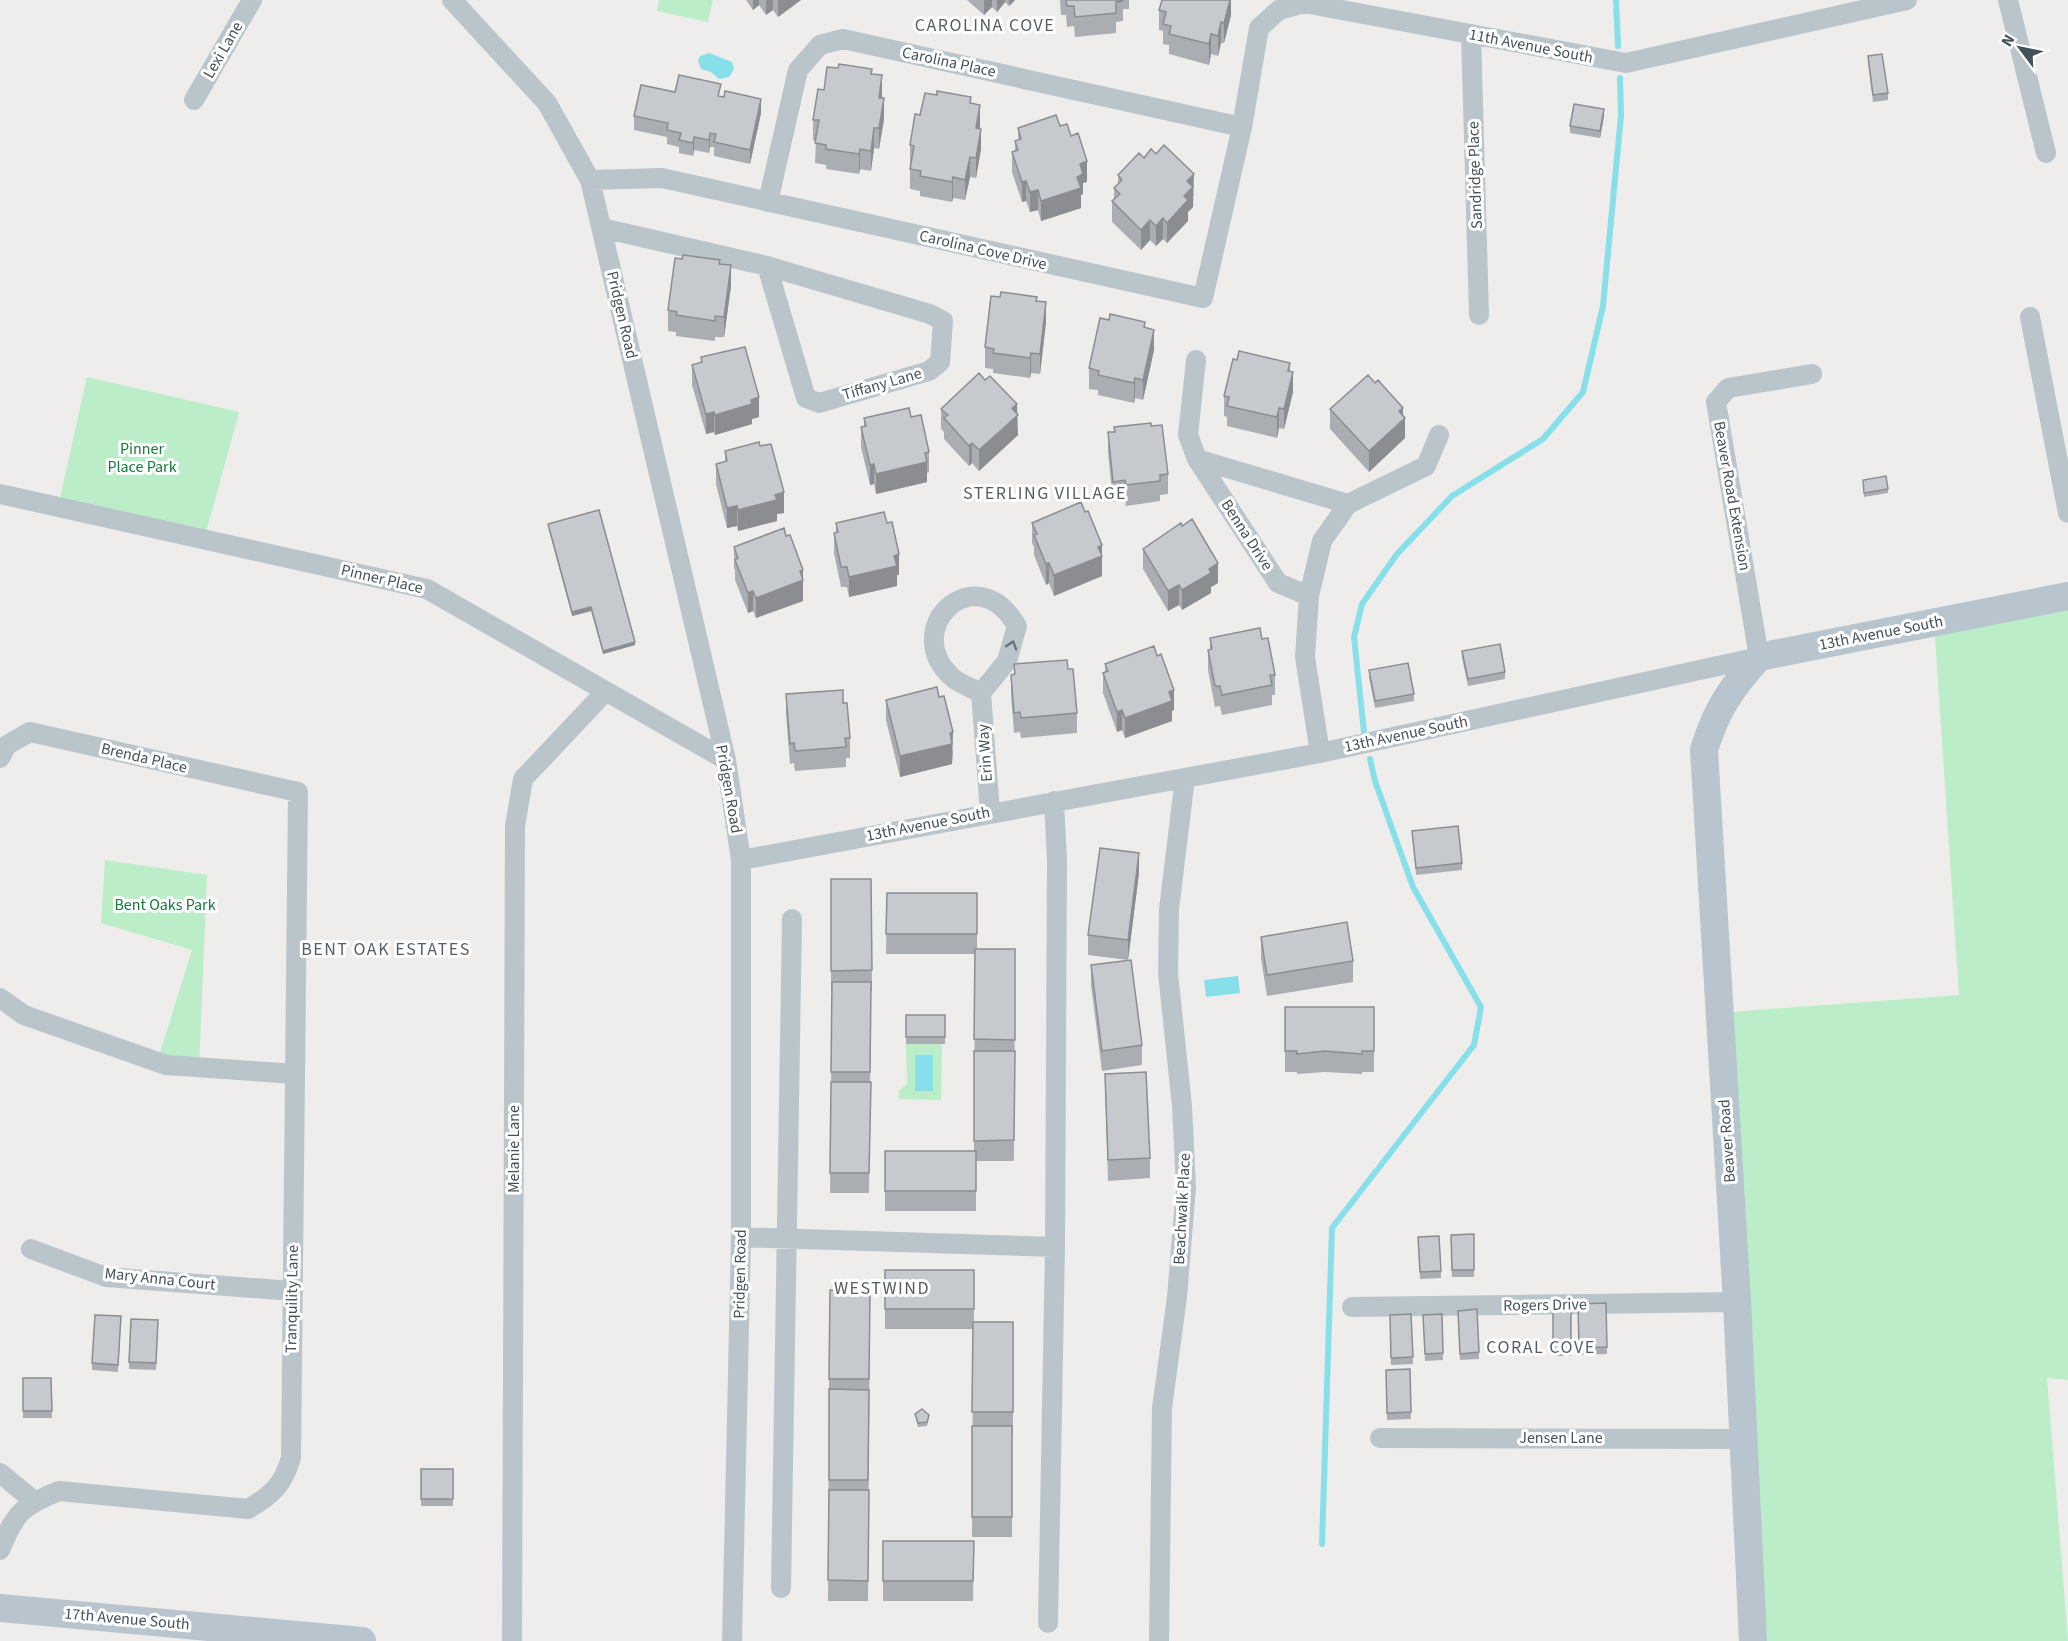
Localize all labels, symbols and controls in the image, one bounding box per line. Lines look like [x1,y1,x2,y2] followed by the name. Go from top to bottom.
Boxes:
[915,13,1055,38] district label: CAROLINA COVE
[198,18,248,82] street label: Lexi Lane
[1990,18,2050,78] north arrow
[1467,23,1595,69] street label: 11th Avenue South
[1996,30,2020,51] text: N
[900,41,998,83] street label: Carolina Place
[1462,121,1488,229] street label: Sandridge Place
[917,225,1049,275] street label: Carolina Cove Drive
[601,269,643,361] street label: Pridgen Road
[840,362,924,406] street label: Tiffany Lane
[1708,420,1756,572] street label: Beaver Road Extension
[107,438,177,478] park label: Pinner Place Park
[963,481,1127,506] district label: STERLING VILLAGE
[1216,495,1278,575] street label: Benna Drive
[339,559,425,599] street label: Pinner Place
[1817,610,1945,656] street label: 13th Avenue South
[1005,640,1017,651] one-way arrow
[1342,710,1470,758] street label: 13th Avenue South
[972,723,998,783] street label: Erin Way
[99,737,189,779] street label: Brenda Place
[710,743,748,835] street label: Pridgen Road
[864,801,992,847] street label: 13th Avenue South
[114,894,216,916] park label: Bent Oaks Park
[301,937,471,962] district label: BENT OAK ESTATES
[1713,1099,1741,1183] street label: Beaver Road
[503,1105,525,1193] street label: Melanie Lane
[1168,1152,1196,1265] street label: Beachwalk Place
[728,1229,752,1319] street label: Pridgen Road
[280,1245,304,1353] street label: Tranquility Lane
[104,1262,217,1296] street label: Mary Anna Court
[834,1276,930,1301] district label: WESTWIND
[1503,1293,1587,1317] street label: Rogers Drive
[1486,1335,1596,1360] district label: CORAL COVE
[1519,1427,1603,1449] street label: Jensen Lane
[63,1603,191,1635] street label: 17th Avenue South

